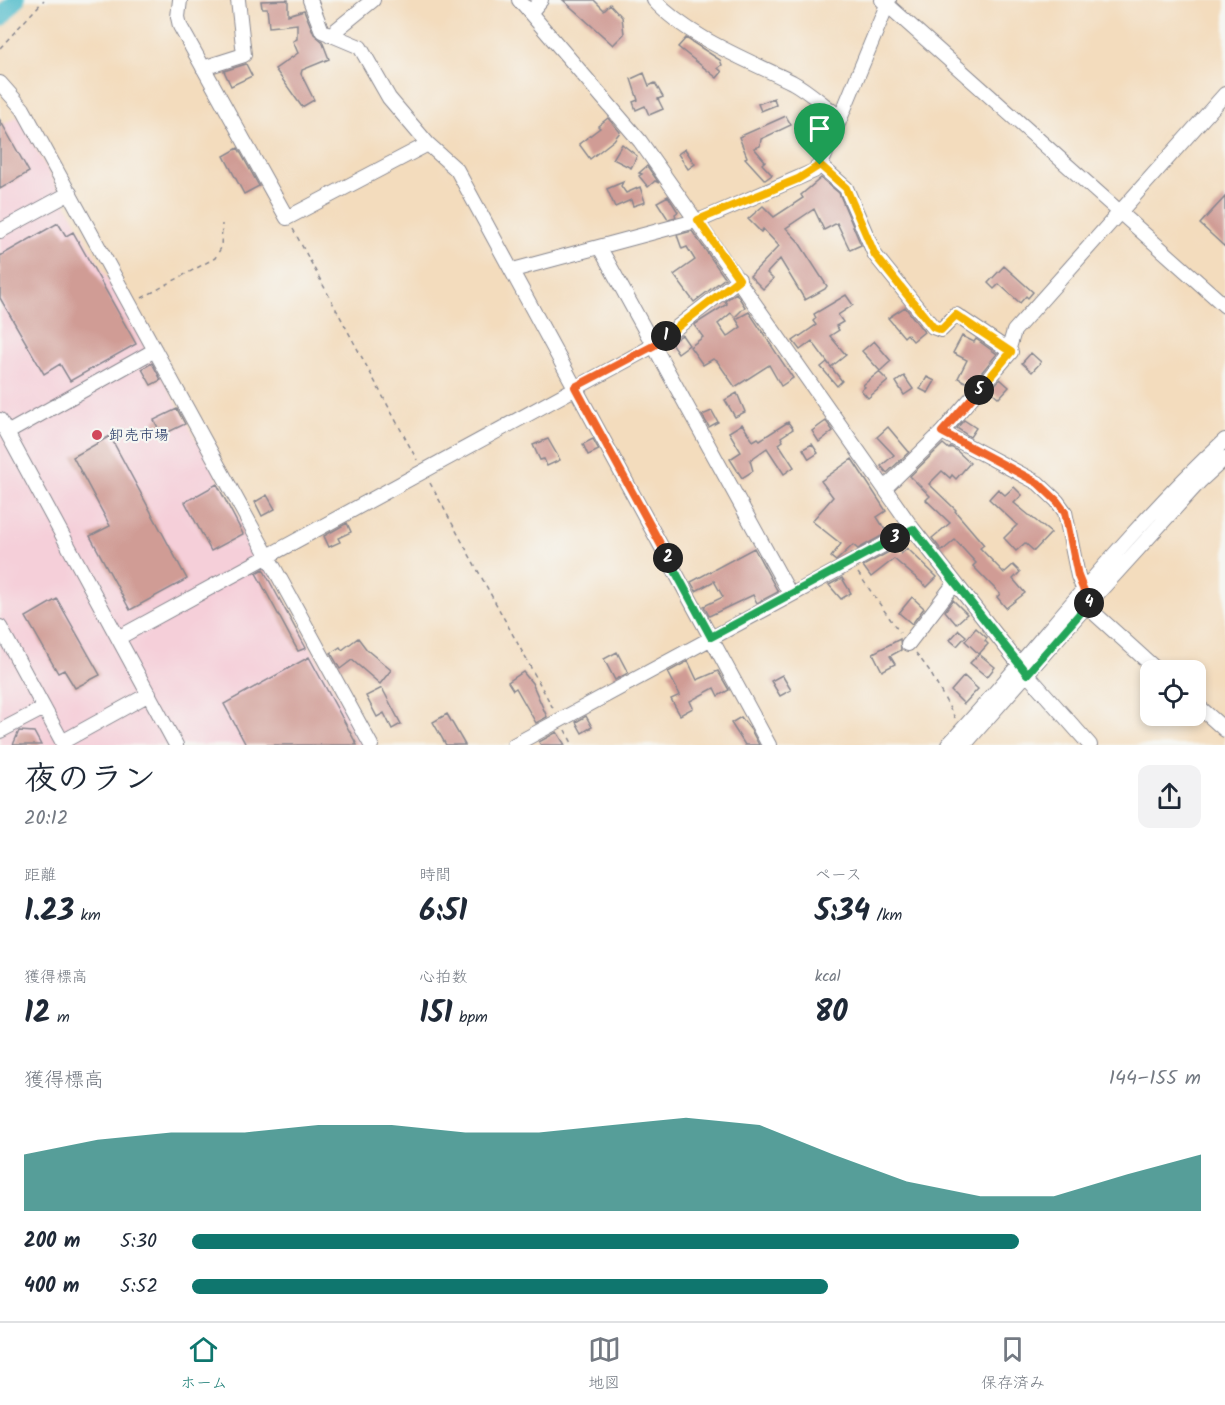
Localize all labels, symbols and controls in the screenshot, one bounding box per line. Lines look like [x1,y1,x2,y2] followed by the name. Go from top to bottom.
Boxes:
[794,103,845,165] pin
[803,112,836,145] icon: arrive
[651,321,681,351] pin: 1
[664,323,668,348] text: 1
[964,375,994,405] pin: 5
[975,377,983,402] text: 5
[109,424,169,448] place label: 卸売市場
[90,428,104,442] marker: 卸売市場
[880,523,910,553] pin: 3
[891,525,899,550] text: 3
[653,543,683,573] pin: 2
[663,545,673,570] text: 2
[1074,588,1104,618] pin: 4
[1085,590,1093,615] text: 4
[1140,660,1206,726] map controls
[1140,660,1206,726] button: locate
[24,754,156,807] text: 夜のラン
[1138,765,1201,828] button: share
[24,803,68,835] text: 20:12
[24,863,56,888] text: 距離
[419,863,451,888] text: 時間
[815,863,862,888] text: ペース
[24,888,74,936] text: 1.23
[419,888,467,936] text: 6:51
[815,888,870,936] text: 5:34
[74,903,101,928] text: km
[870,903,902,928] text: /km
[815,964,841,989] text: kcal
[24,965,88,990] text: 獲得標高
[419,965,467,990] text: 心拍数
[815,989,848,1037] text: 80
[24,990,51,1038] text: 12
[419,990,453,1038] text: 151
[51,1005,70,1030] text: m
[453,1005,488,1030] text: bpm
[1109,1063,1201,1095] text: 144–155 m
[24,1065,104,1097] text: 獲得標高
[24,1226,80,1258] text: 200 m
[120,1226,157,1258] text: 5:30
[24,1271,80,1303] text: 400 m
[120,1271,158,1303] text: 5:52
[180,1333,227,1396] tab: ホーム
[588,1333,621,1396] tab: 地図
[981,1333,1045,1396] tab: 保存済み

